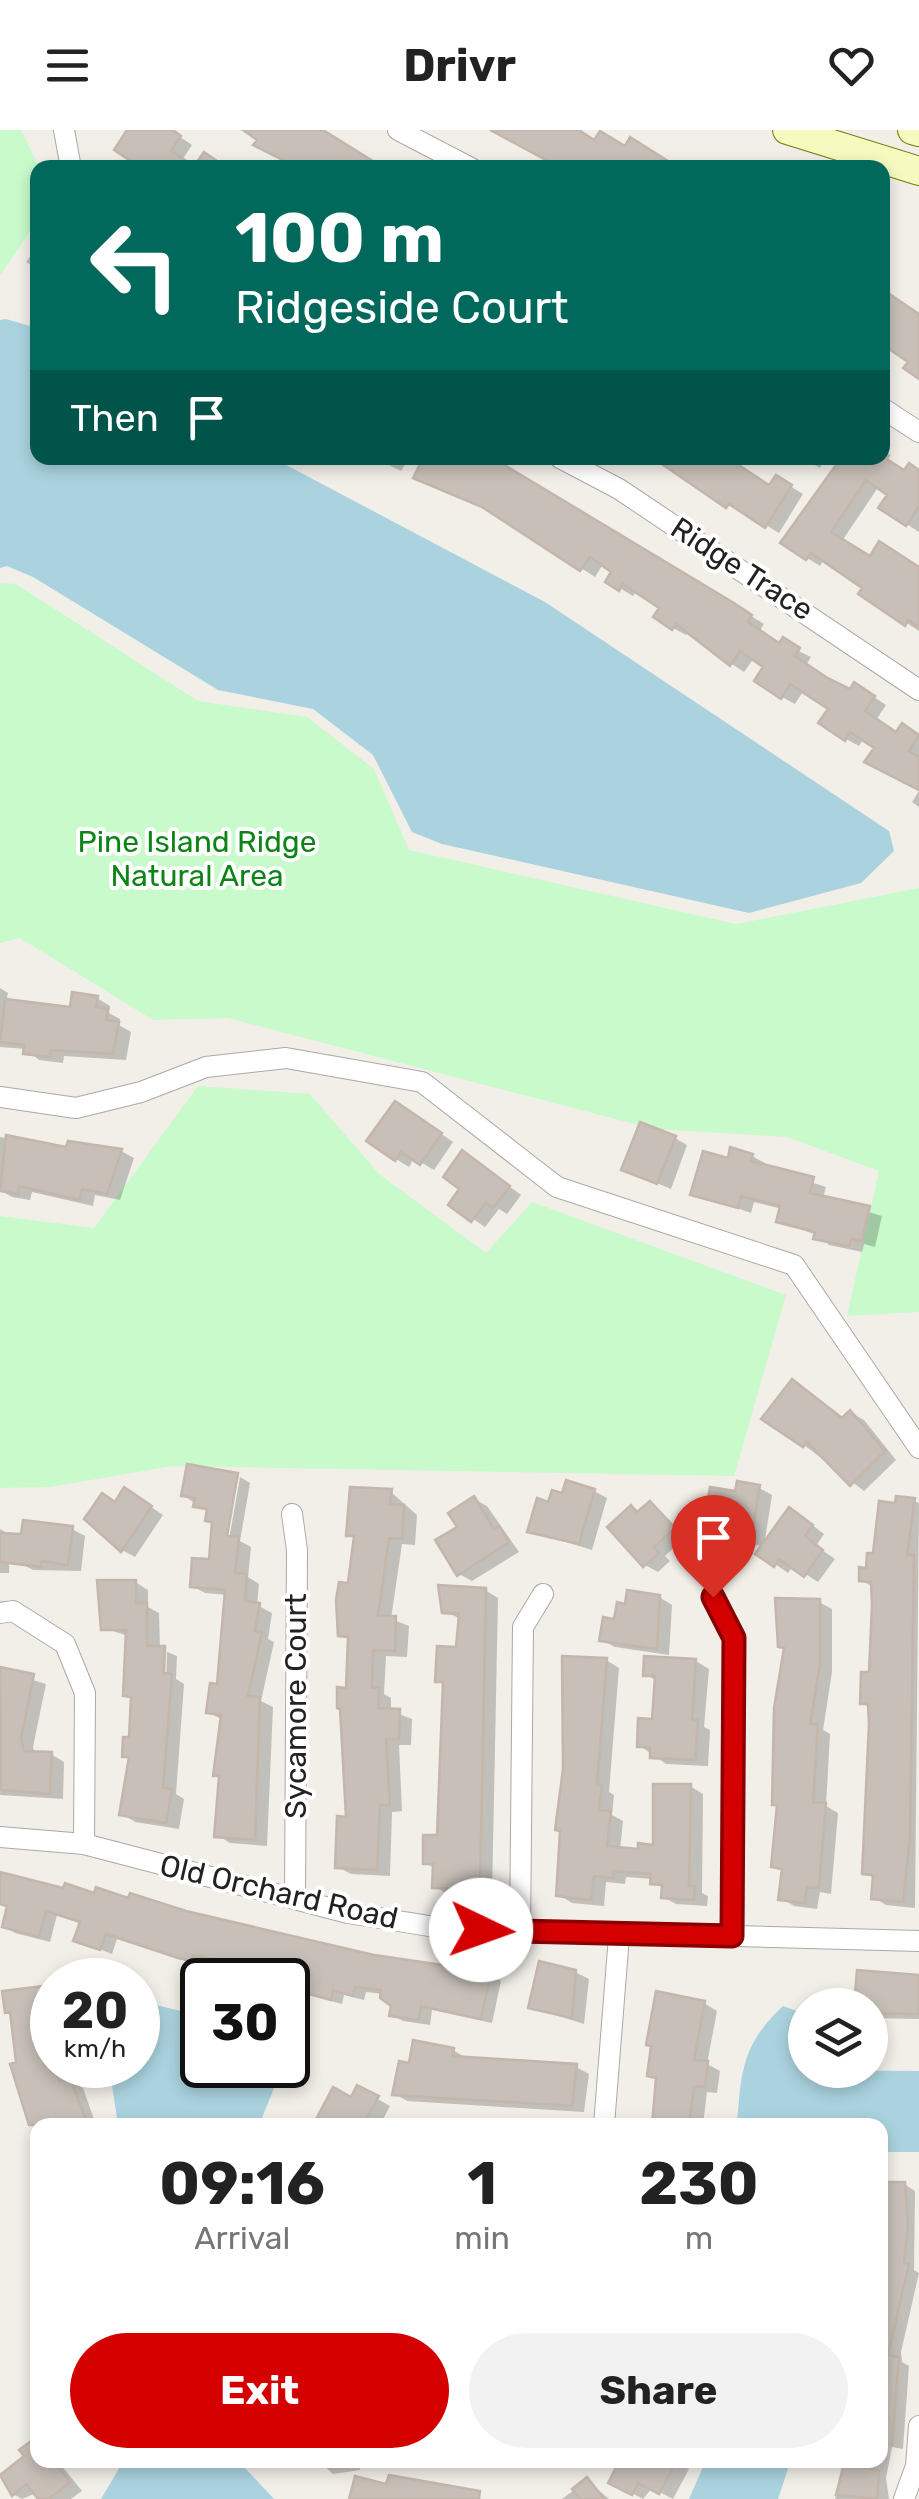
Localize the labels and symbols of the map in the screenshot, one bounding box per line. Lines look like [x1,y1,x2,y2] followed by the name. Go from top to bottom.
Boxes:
[664,510,820,628] street label: Ridge Trace
[77,824,317,894] park label: Pine Island Ridge Natural Area
[671,1495,756,1598] pin
[278,1593,314,1819] street label: Sycamore Court
[157,1847,401,1937] street label: Old Orchard Road
[429,1878,533,1982] position arrow
[180,1958,310,2088] speed limit sign: 30

